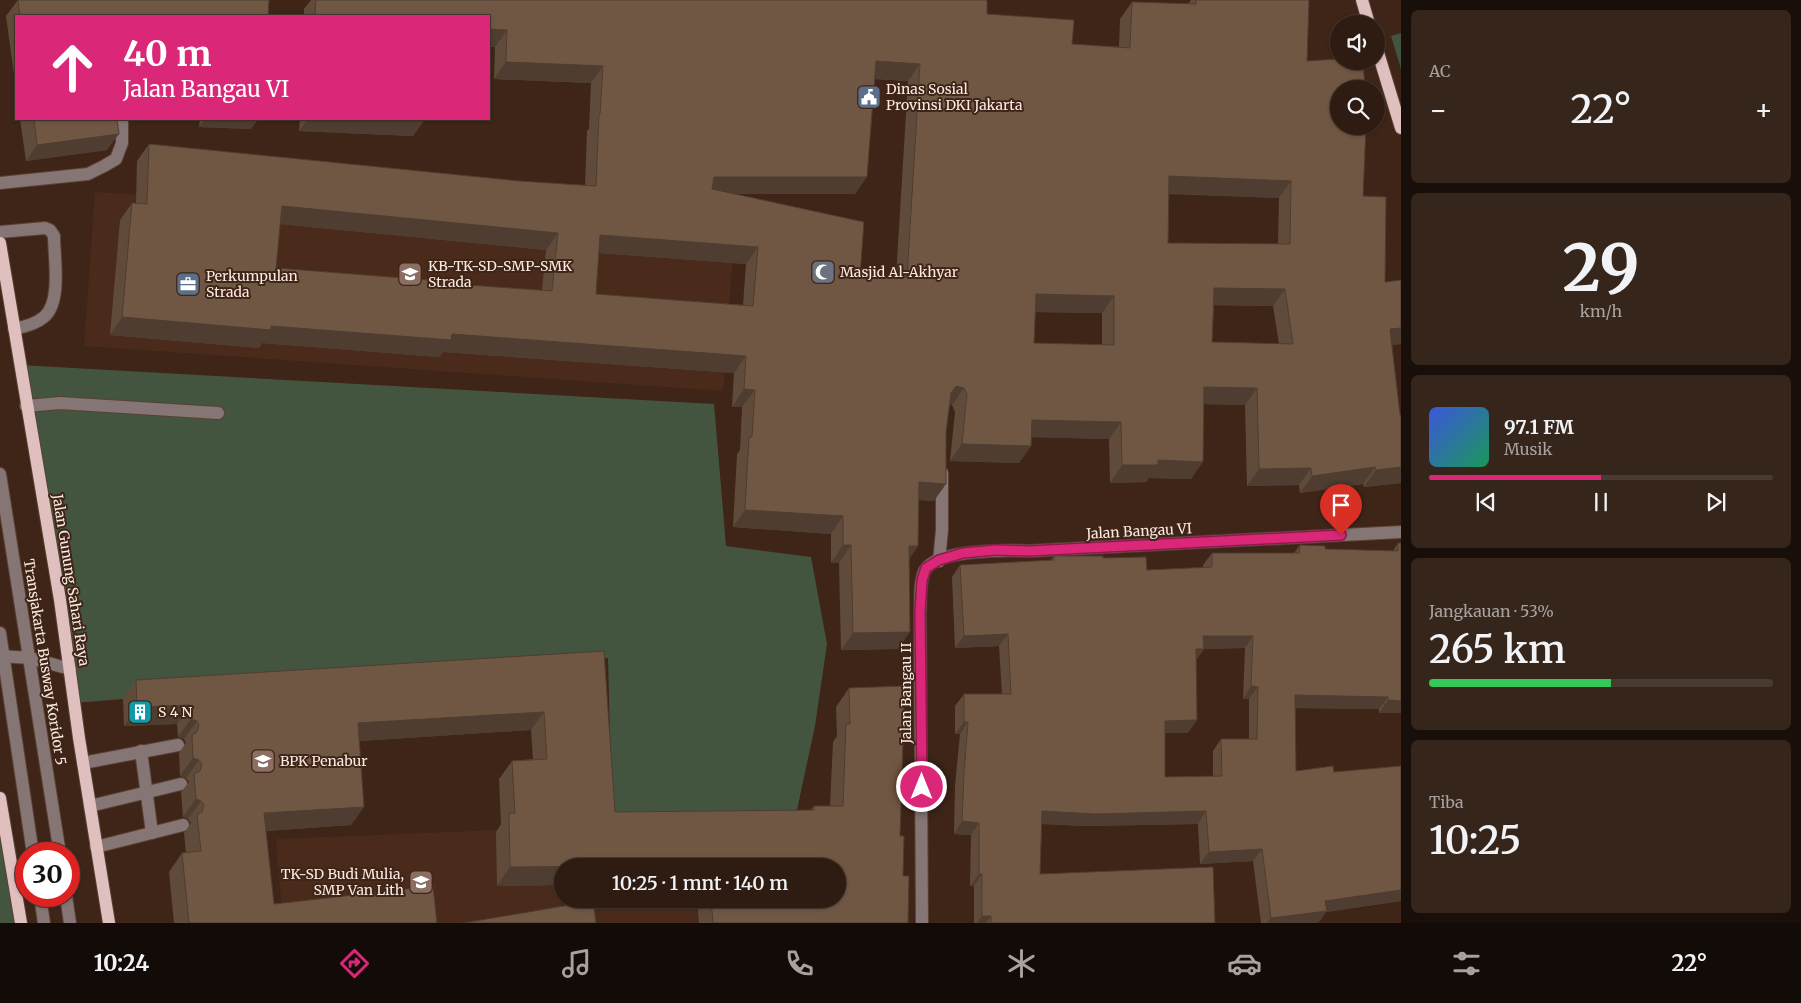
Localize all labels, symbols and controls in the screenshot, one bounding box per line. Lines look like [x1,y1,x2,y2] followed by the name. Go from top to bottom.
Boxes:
[1330,15,1385,135] map controls
[1330,15,1385,70] button: sound
[123,32,211,76] text: 40 m
[40,35,105,100] icon: ahead
[1429,61,1451,81] text: AC
[123,75,289,103] text: Jalan Bangau VI
[886,80,1023,114] place label: Dinas Sosial Provinsi DKI Jakarta
[1330,80,1385,135] button: search
[856,84,882,110] public building icon: Dinas Sosial Provinsi DKI Jakarta
[1570,86,1632,133] text: 22°
[1429,92,1448,128] text: −
[1754,92,1773,128] text: +
[1562,227,1640,309] text: 29
[428,257,573,291] place label: KB-TK-SD-SMP-SMK Strada
[810,259,836,285] mosque icon: Masjid Al-Akhyar
[397,261,423,287] school or university icon: KB-TK-SD-SMP-SMK Strada
[840,263,958,281] place label: Masjid Al-Akhyar
[206,267,298,301] place label: Perkumpulan Strada
[175,271,201,297] office icon: Perkumpulan Strada
[1580,301,1622,321] text: km/h
[1504,415,1574,439] text: 97.1 FM
[1504,439,1552,459] text: Musik
[1320,484,1362,535] pin
[1472,488,1500,516] icon: previous
[1587,488,1615,516] icon: pause
[1702,488,1730,516] icon: next
[1327,491,1355,519] icon: arrive
[48,492,94,668] street label: Jalan Gunung Sahari Raya
[1085,519,1192,543] street label: Jalan Bangau VI
[20,558,70,766] street label: Transjakarta Busway Koridor 5
[1429,601,1554,621] text: Jangkauan · 53%
[1429,626,1566,673] text: 265 km
[897,642,915,745] street label: Jalan Bangau II
[127,699,153,725] building icon: S 4 N
[158,703,193,721] place label: S 4 N
[250,748,276,774] school or university icon: BPK Penabur
[280,752,368,770] place label: BPK Penabur
[895,760,947,812] position arrow
[1429,792,1464,812] text: Tiba
[1429,817,1521,864] text: 10:25
[15,842,80,907] speed limit sign: 30
[281,865,404,899] place label: TK-SD Budi Mulia, SMP Van Lith
[408,869,434,895] school or university icon: TK-SD Budi Mulia, SMP Van Lith
[612,871,788,895] text: 10:25 · 1 mnt · 140 m
[337,946,372,981] icon: directions
[559,946,594,981] icon: music
[782,946,817,981] icon: phone
[1004,946,1039,981] icon: climate
[1227,946,1262,981] icon: car
[1449,946,1484,981] icon: filters
[94,949,149,977] text: 10:24
[1672,949,1707,977] text: 22°

